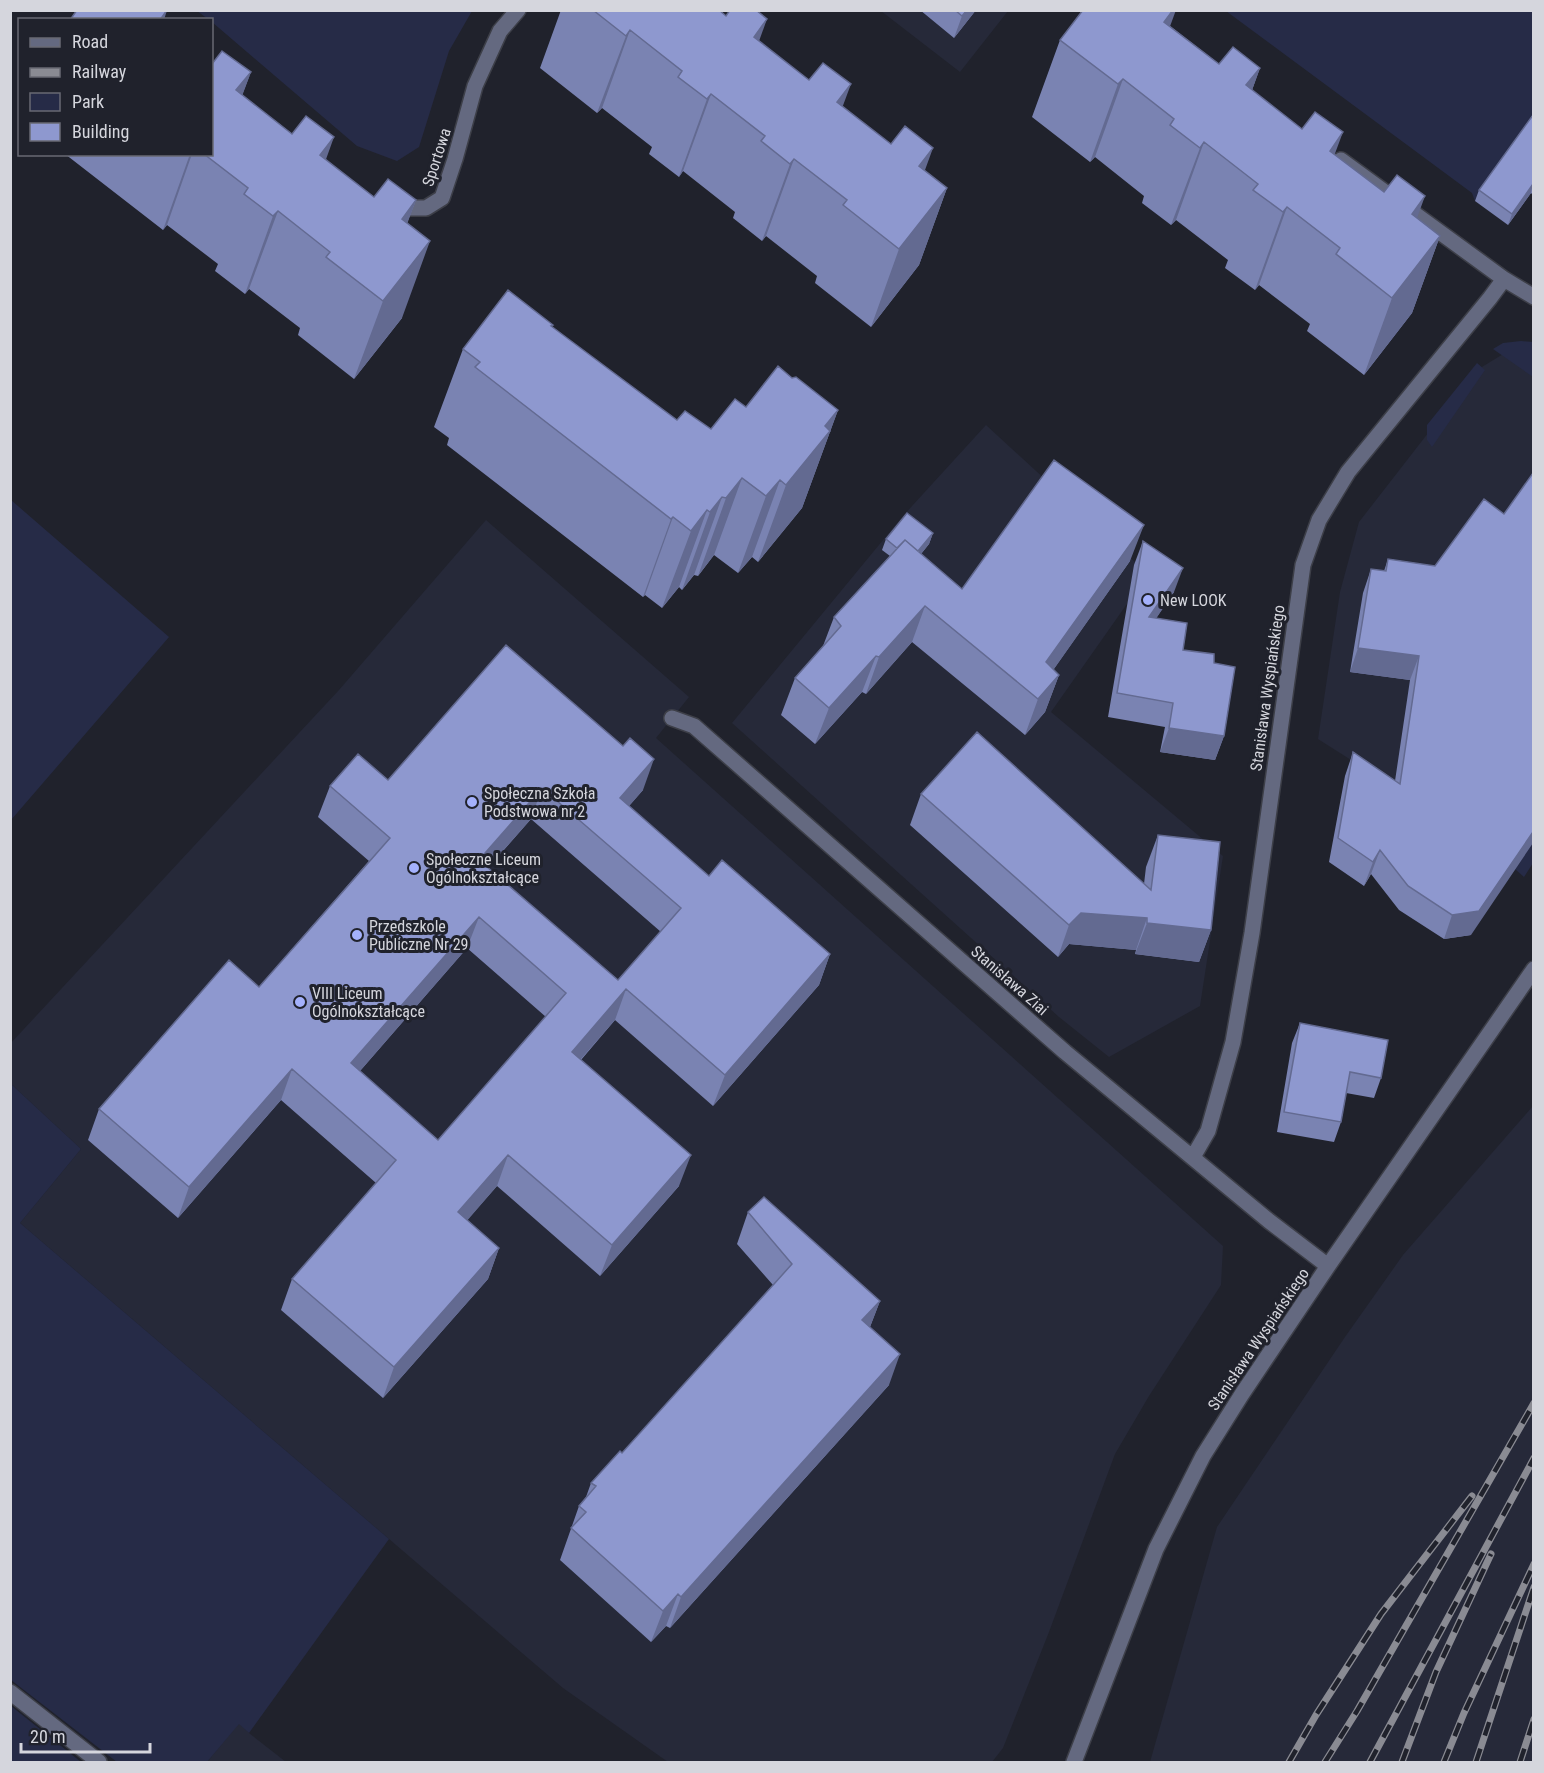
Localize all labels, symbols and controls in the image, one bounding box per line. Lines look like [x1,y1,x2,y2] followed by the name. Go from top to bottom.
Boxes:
[18,18,213,156] legend
[72,31,108,52] text: Road
[72,61,127,82] text: Railway
[72,91,104,112] text: Park
[72,121,129,142] text: Building
[418,126,455,189] street label: Sportowa
[1160,591,1227,610] place label: New LOOK
[1141,593,1155,607] marker: New LOOK
[1246,604,1289,772] street label: Stanisława Wyspiańskiego
[484,784,595,821] place label: Społeczna Szkoła Podstwowa nr 2
[465,795,479,809] marker: Społeczna Szkoła Podstwowa nr 2
[426,850,541,887] place label: Społeczne Liceum Ogólnokształcące
[407,861,421,875] marker: Społeczne Liceum Ogólnokształcące
[369,917,468,954] place label: Przedszkole Publiczne Nr 29
[350,928,364,942] marker: Przedszkole Publiczne Nr 29
[967,942,1052,1019] street label: Stanisława Ziai
[312,984,425,1021] place label: VIII Liceum Ogólnokształcące
[293,995,307,1009] marker: VIII Liceum Ogólnokształcące
[1204,1265,1313,1414] street label: Stanisława Wyspiańskiego
[21,1716,150,1754] scale bar
[30,1726,65,1747] text: 20 m

